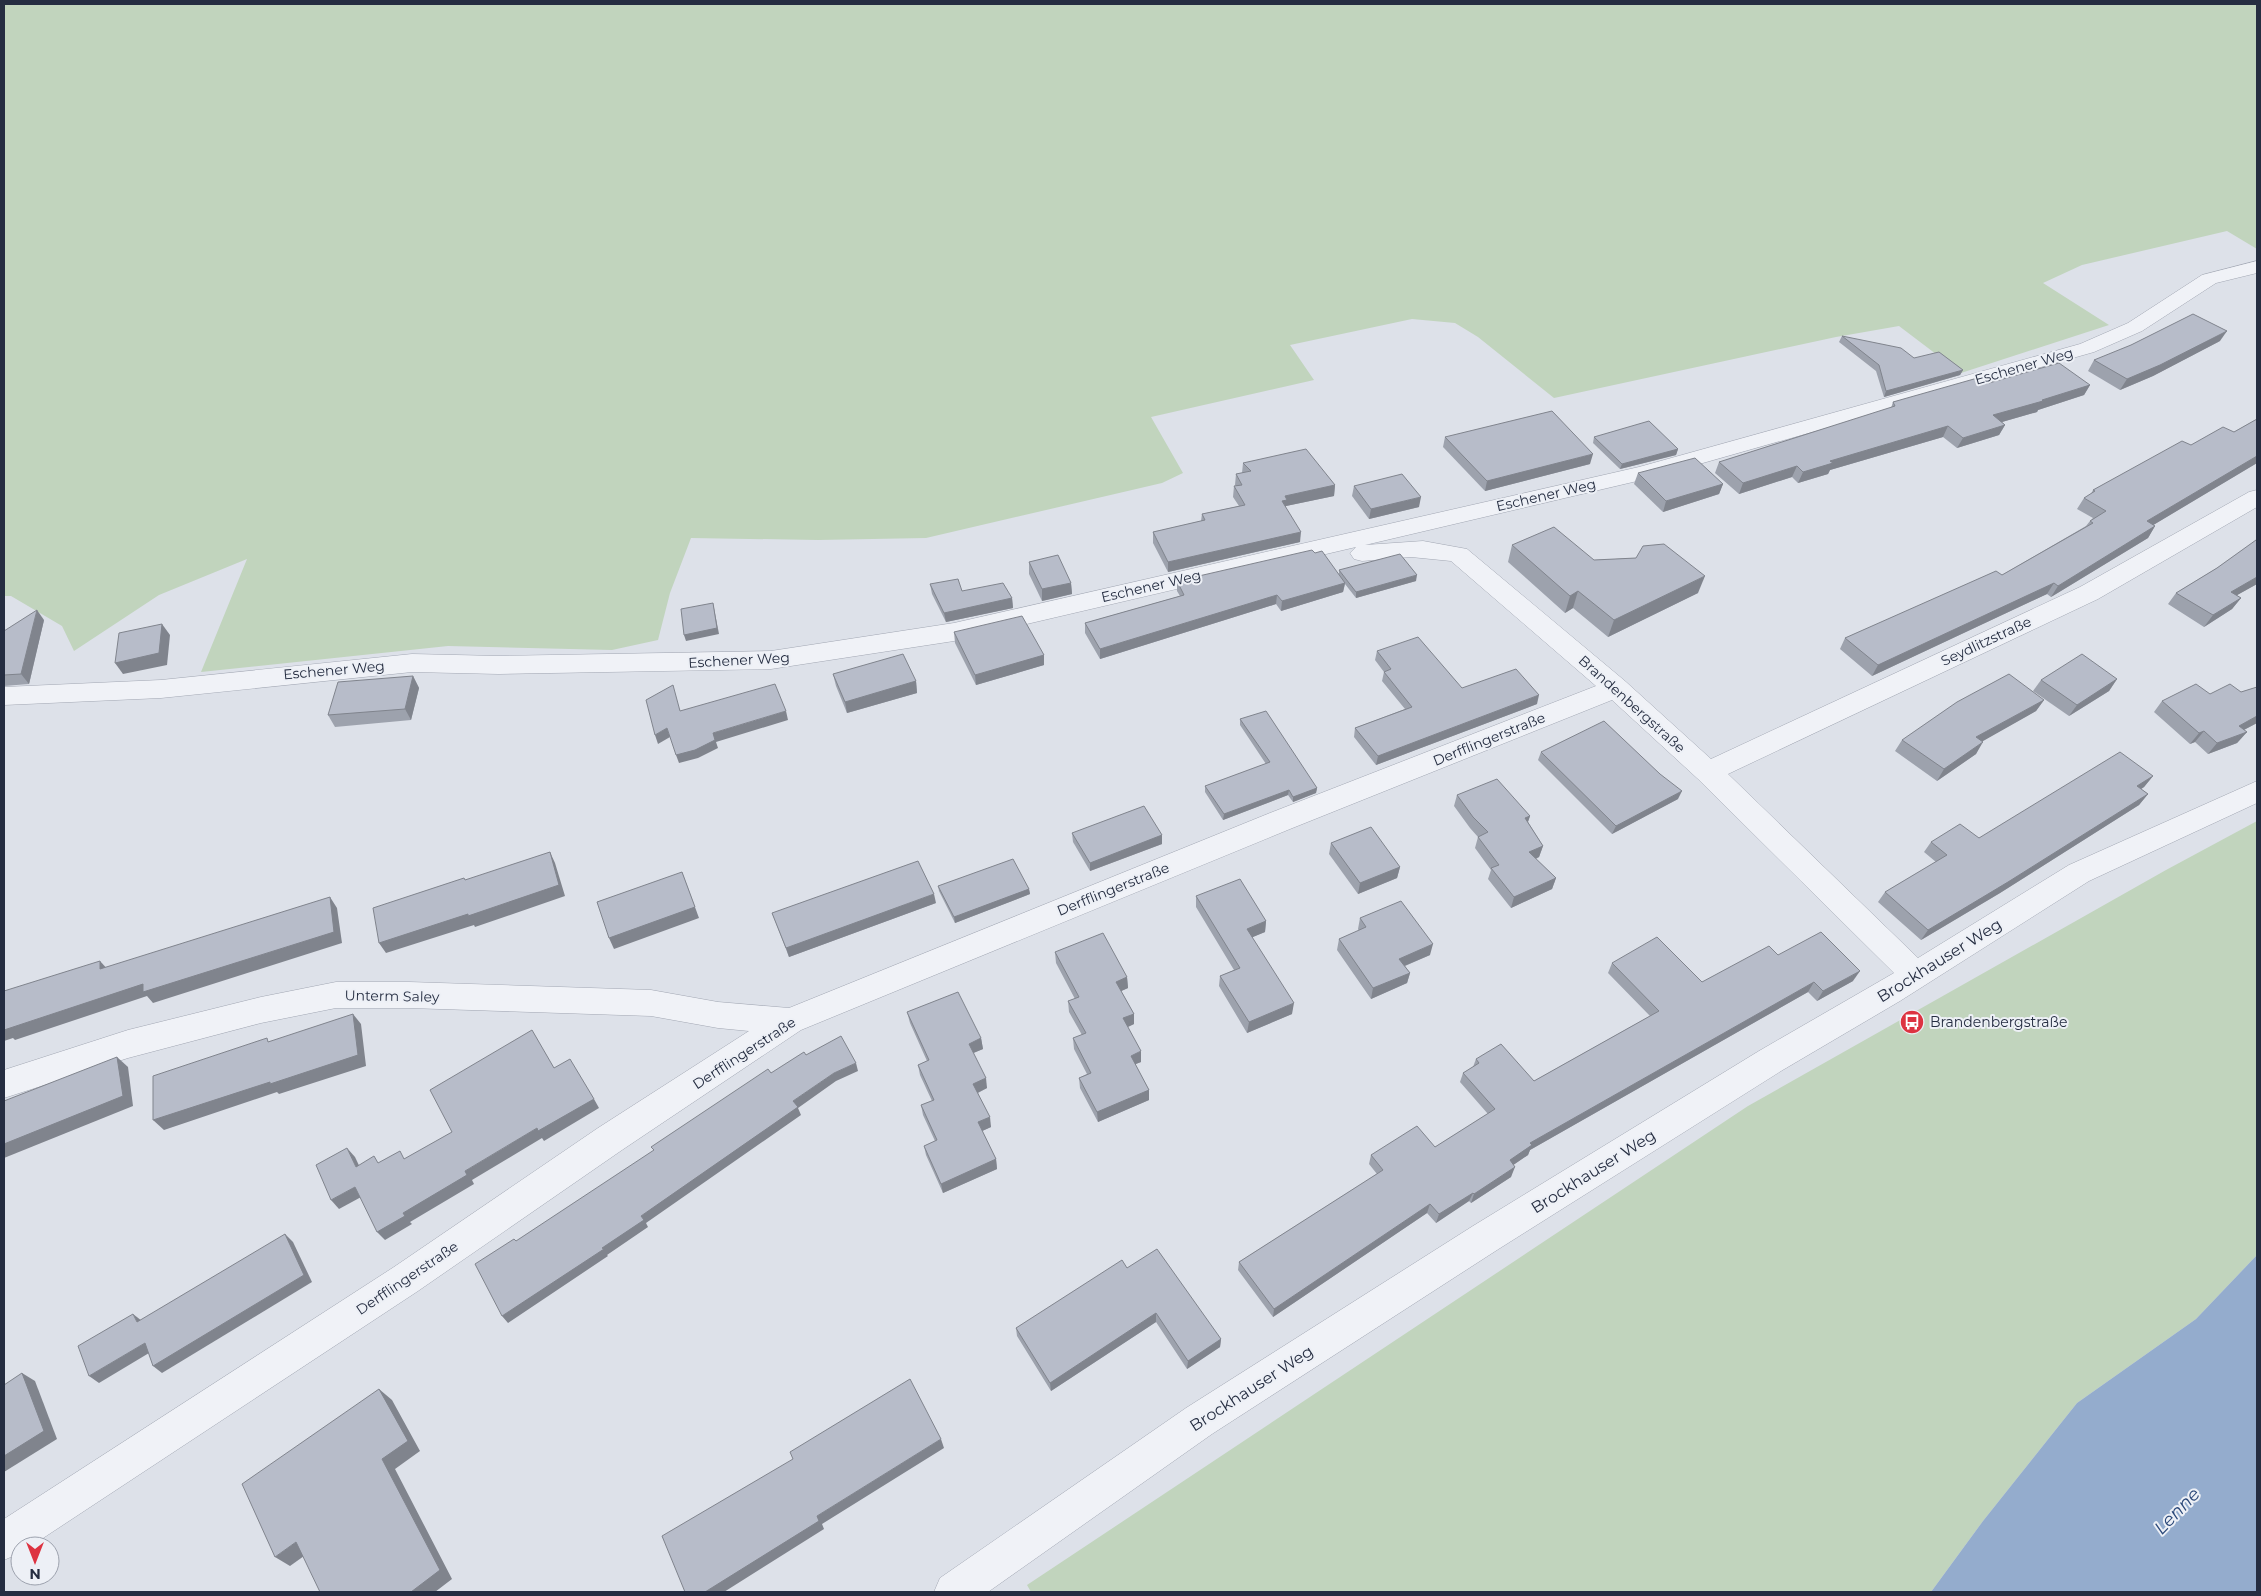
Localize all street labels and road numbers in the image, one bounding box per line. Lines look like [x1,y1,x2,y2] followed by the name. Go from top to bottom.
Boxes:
[1973,343,2075,389] street label: Eschener Weg
[1494,475,1598,515] street label: Eschener Weg
[1099,566,1203,606] street label: Eschener Weg
[1938,612,2034,670] street label: Seydlitzstraße
[688,648,790,672] street label: Eschener Weg
[1575,651,1689,757] street label: Brandenbergstraße
[282,657,386,683] street label: Eschener Weg
[1430,708,1548,770] street label: Derfflingerstraße
[1054,858,1172,920] street label: Derfflingerstraße
[1873,914,2005,1006] street label: Brockhauser Weg
[344,986,440,1006] street label: Unterm Saley
[689,1013,799,1093] street label: Derfflingerstraße
[1527,1125,1659,1217] street label: Brockhauser Weg
[352,1237,462,1319] street label: Derfflingerstraße
[1186,1341,1317,1435] street label: Brockhauser Weg

